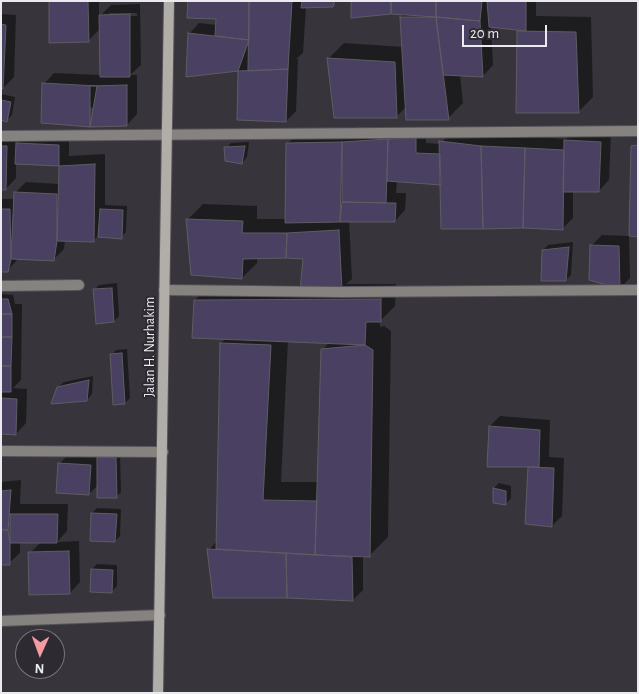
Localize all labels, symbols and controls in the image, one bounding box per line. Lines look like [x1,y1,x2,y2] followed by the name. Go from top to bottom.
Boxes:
[464,15,549,47] scale bar
[470,26,499,41] text: 20 m
[142,297,158,397] street label: Jalan H. Nurhakim
[15,629,65,679] north arrow
[34,661,45,675] text: N

